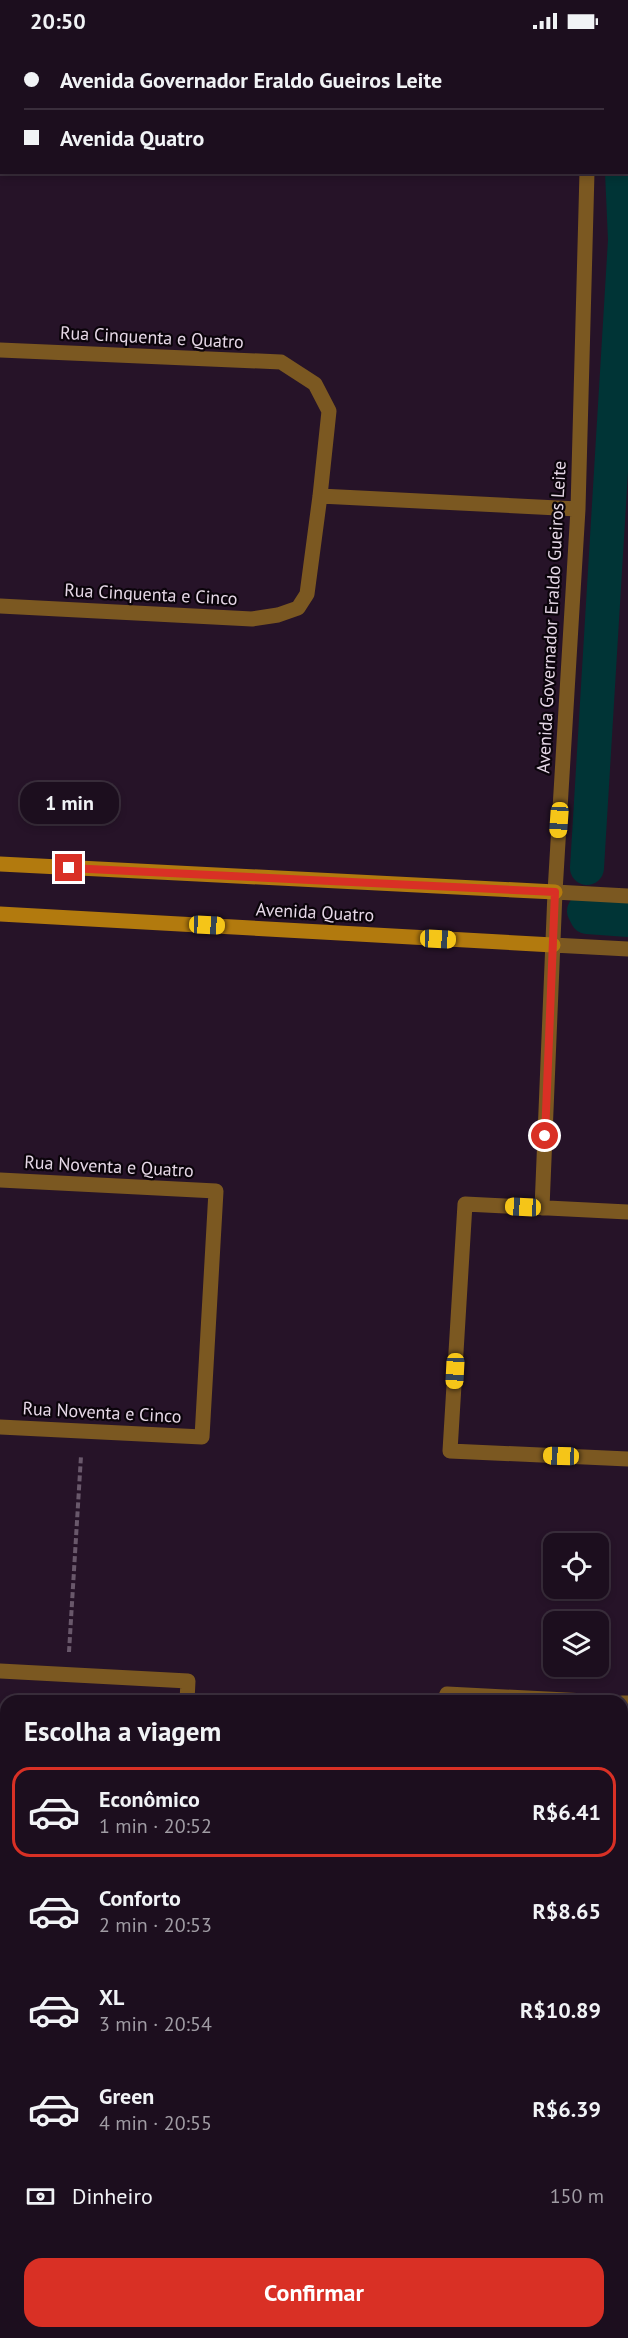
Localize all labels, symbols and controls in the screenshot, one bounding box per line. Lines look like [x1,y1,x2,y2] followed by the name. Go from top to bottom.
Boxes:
[30,7,86,35] text: 20:50
[60,66,442,94] text: Avenida Governador Eraldo Gueiros Leite
[60,124,204,152] text: Avenida Quatro
[60,321,244,353] street label: Rua Cinquenta e Quatro
[531,460,571,774] street label: Avenida Governador Eraldo Gueiros Leite
[64,578,238,610] street label: Rua Cinquenta e Cinco
[20,781,118,823] callout: 1 min
[45,790,94,816] text: 1 min
[549,801,569,839] car
[55,854,82,881] route end
[255,897,375,927] street label: Avenida Quatro
[189,915,225,935] car
[420,929,456,949] car
[531,1122,558,1149] route start
[24,1150,194,1182] street label: Rua Noventa e Quatro
[505,1197,541,1217] car
[445,1353,465,1389] car
[22,1396,182,1428] street label: Rua Noventa e Cinco
[543,1446,579,1466] car
[543,1533,609,1677] map controls
[543,1533,609,1599] button: locate
[543,1611,609,1677] button: layers
[24,1714,221,1748] text: Escolha a viagem
[27,1785,81,1839] icon: car
[99,1785,200,1813] text: Econômico
[532,1798,601,1826] text: R$6.41
[99,1813,212,1839] text: 1 min · 20:52
[27,1884,81,1938] icon: car
[99,1884,181,1912] text: Conforto
[532,1897,601,1925] text: R$8.65
[99,1912,212,1938] text: 2 min · 20:53
[27,1983,81,2037] icon: car
[99,1983,124,2011] text: XL
[520,1996,601,2024] text: R$10.89
[99,2011,212,2037] text: 3 min · 20:54
[27,2082,81,2136] icon: car
[99,2082,154,2110] text: Green
[532,2095,601,2123] text: R$6.39
[99,2110,212,2136] text: 4 min · 20:55
[24,2180,57,2213] icon: cash
[72,2182,153,2210] text: Dinheiro
[550,2183,604,2209] text: 150 m
[24,2258,604,2327] button: Confirmar

